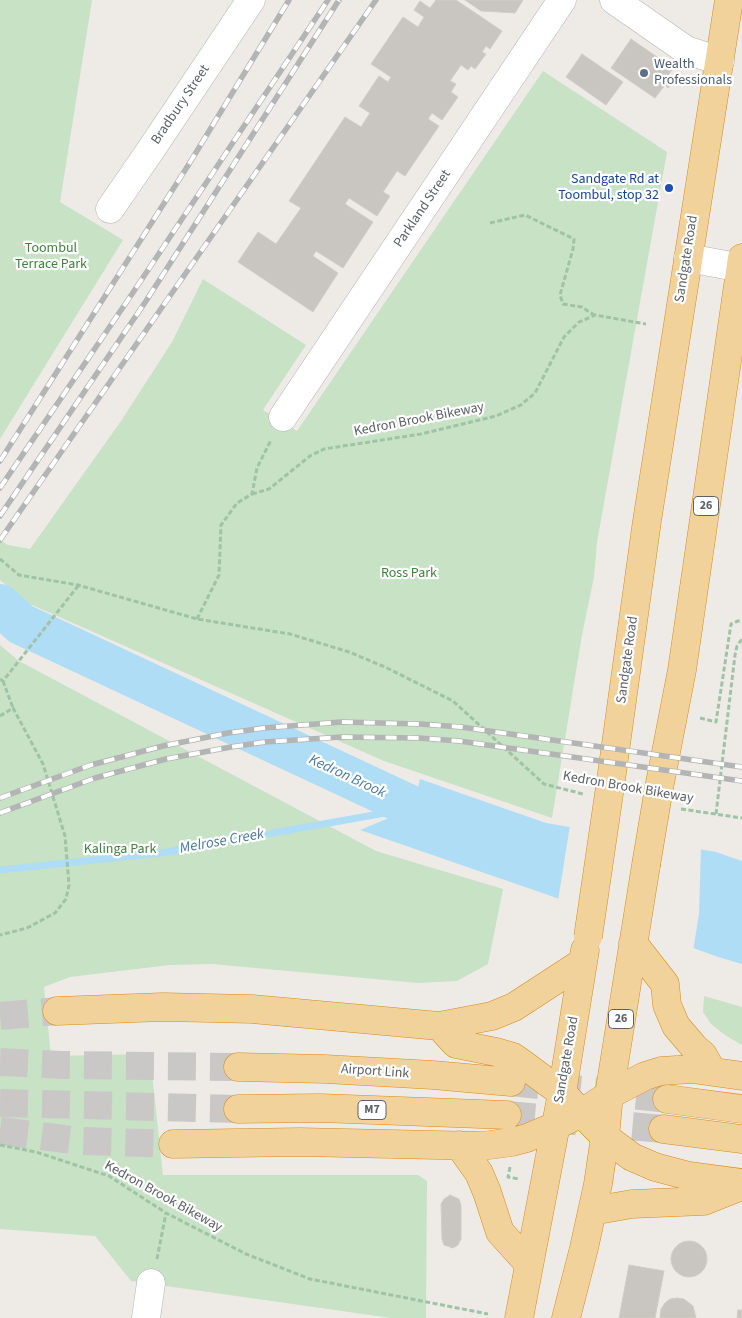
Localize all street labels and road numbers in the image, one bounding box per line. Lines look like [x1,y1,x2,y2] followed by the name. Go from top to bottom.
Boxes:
[148,62,214,148] street label: Bradbury Street
[391,167,455,251] street label: Parkland Street
[672,214,702,304] street label: Sandgate Road
[352,399,486,441] street label: Kedron Brook Bikeway
[694,496,718,516] road number: 26
[614,615,642,705] street label: Sandgate Road
[561,768,695,808] street label: Kedron Brook Bikeway
[608,1010,634,1028] road number: 26
[551,1015,583,1105] street label: Sandgate Road
[340,1061,410,1083] street label: Airport Link
[358,1100,386,1120] road number: M7
[101,1158,225,1236] street label: Kedron Brook Bikeway

